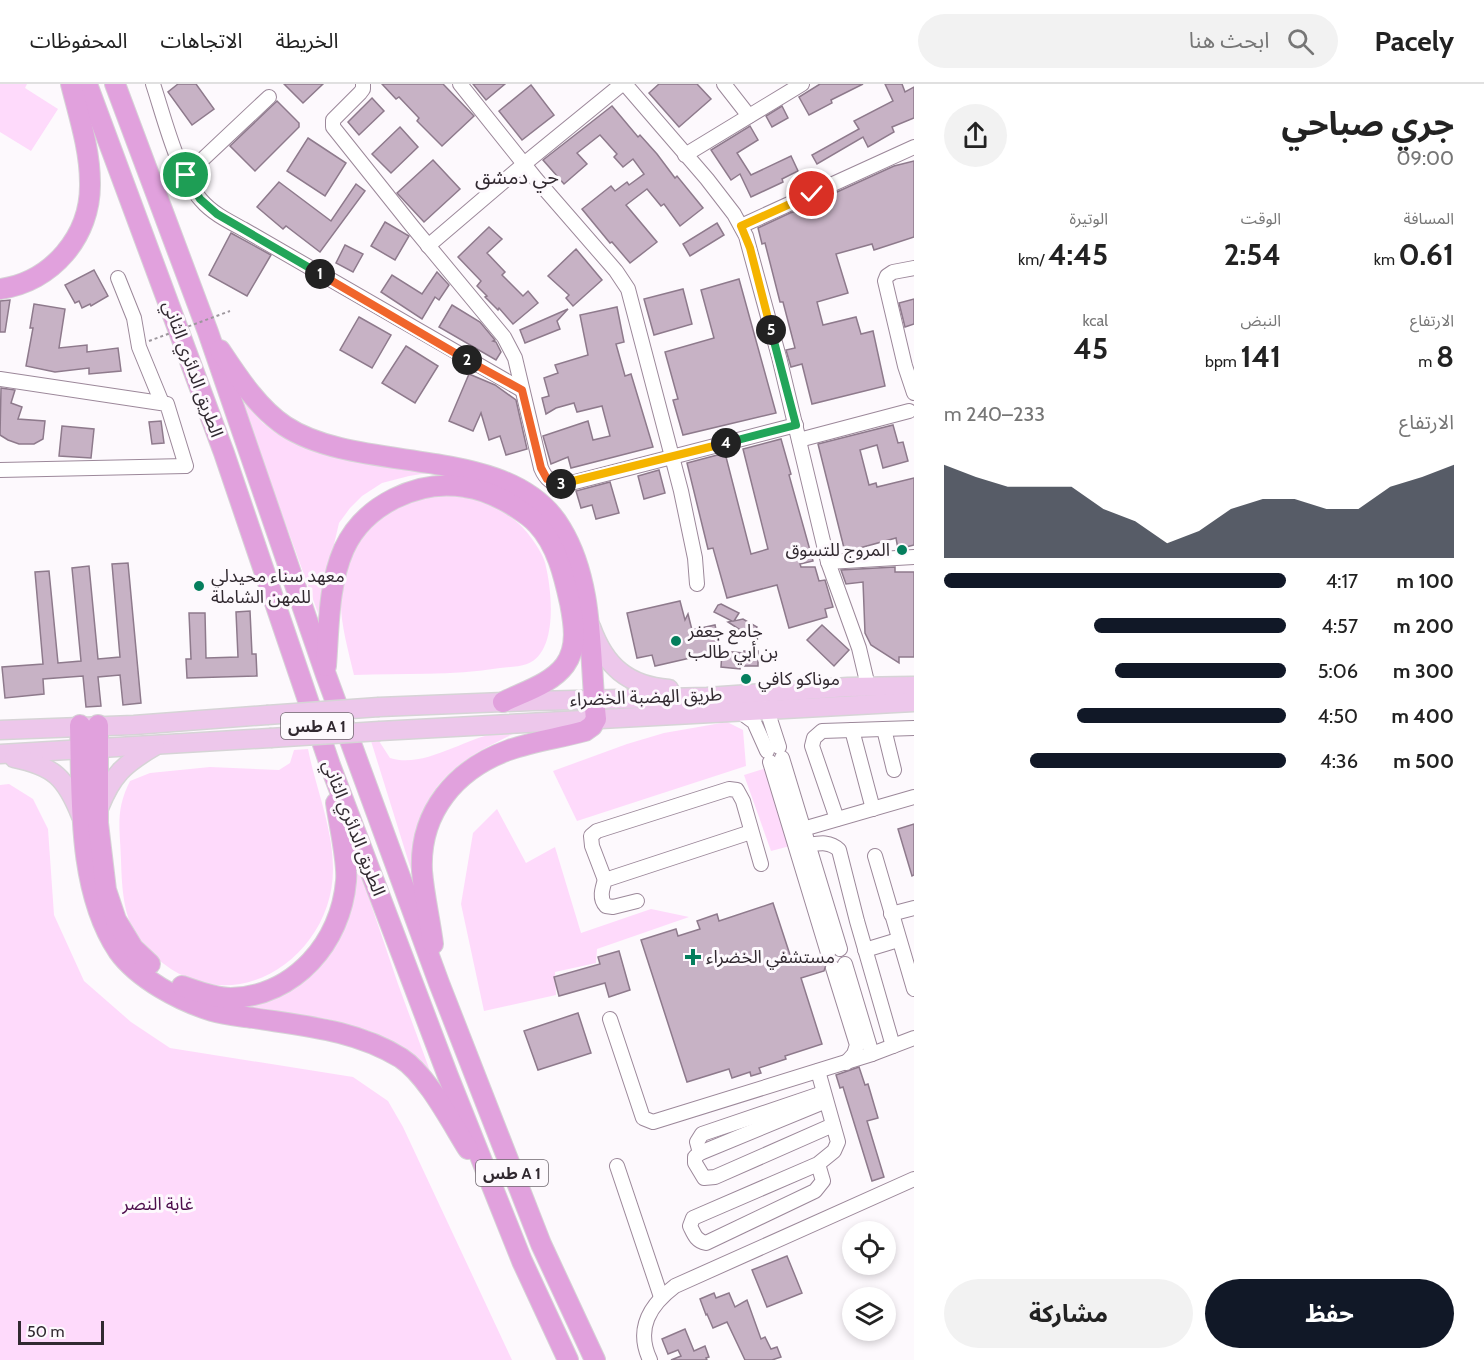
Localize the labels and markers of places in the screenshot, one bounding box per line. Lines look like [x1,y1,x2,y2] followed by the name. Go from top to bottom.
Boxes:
[160,149,211,200] pin
[786,168,837,219] pin
[305,259,335,289] pin: 1
[756,315,786,345] pin: 5
[452,345,482,375] pin: 2
[711,428,741,458] pin: 4
[546,469,576,499] pin: 3
[785,539,890,563] place label: المروج للتسوق
[895,543,909,557] marker: المروج للتسوق
[211,565,345,608] place label: معهد سناء محيدلي للمهن الشاملة
[192,579,206,593] marker: معهد سناء محيدلي للمهن الشاملة
[687,620,778,665] place label: جامع جعفر بن أبي طالب
[669,634,683,648] marker: جامع جعفر بن أبي طالب
[758,668,840,692] place label: موناكو كافي
[739,672,753,686] marker: موناكو كافي
[706,946,835,970] place label: مستشفي الخضراء
[684,948,702,966] marker: مستشفي الخضراء

